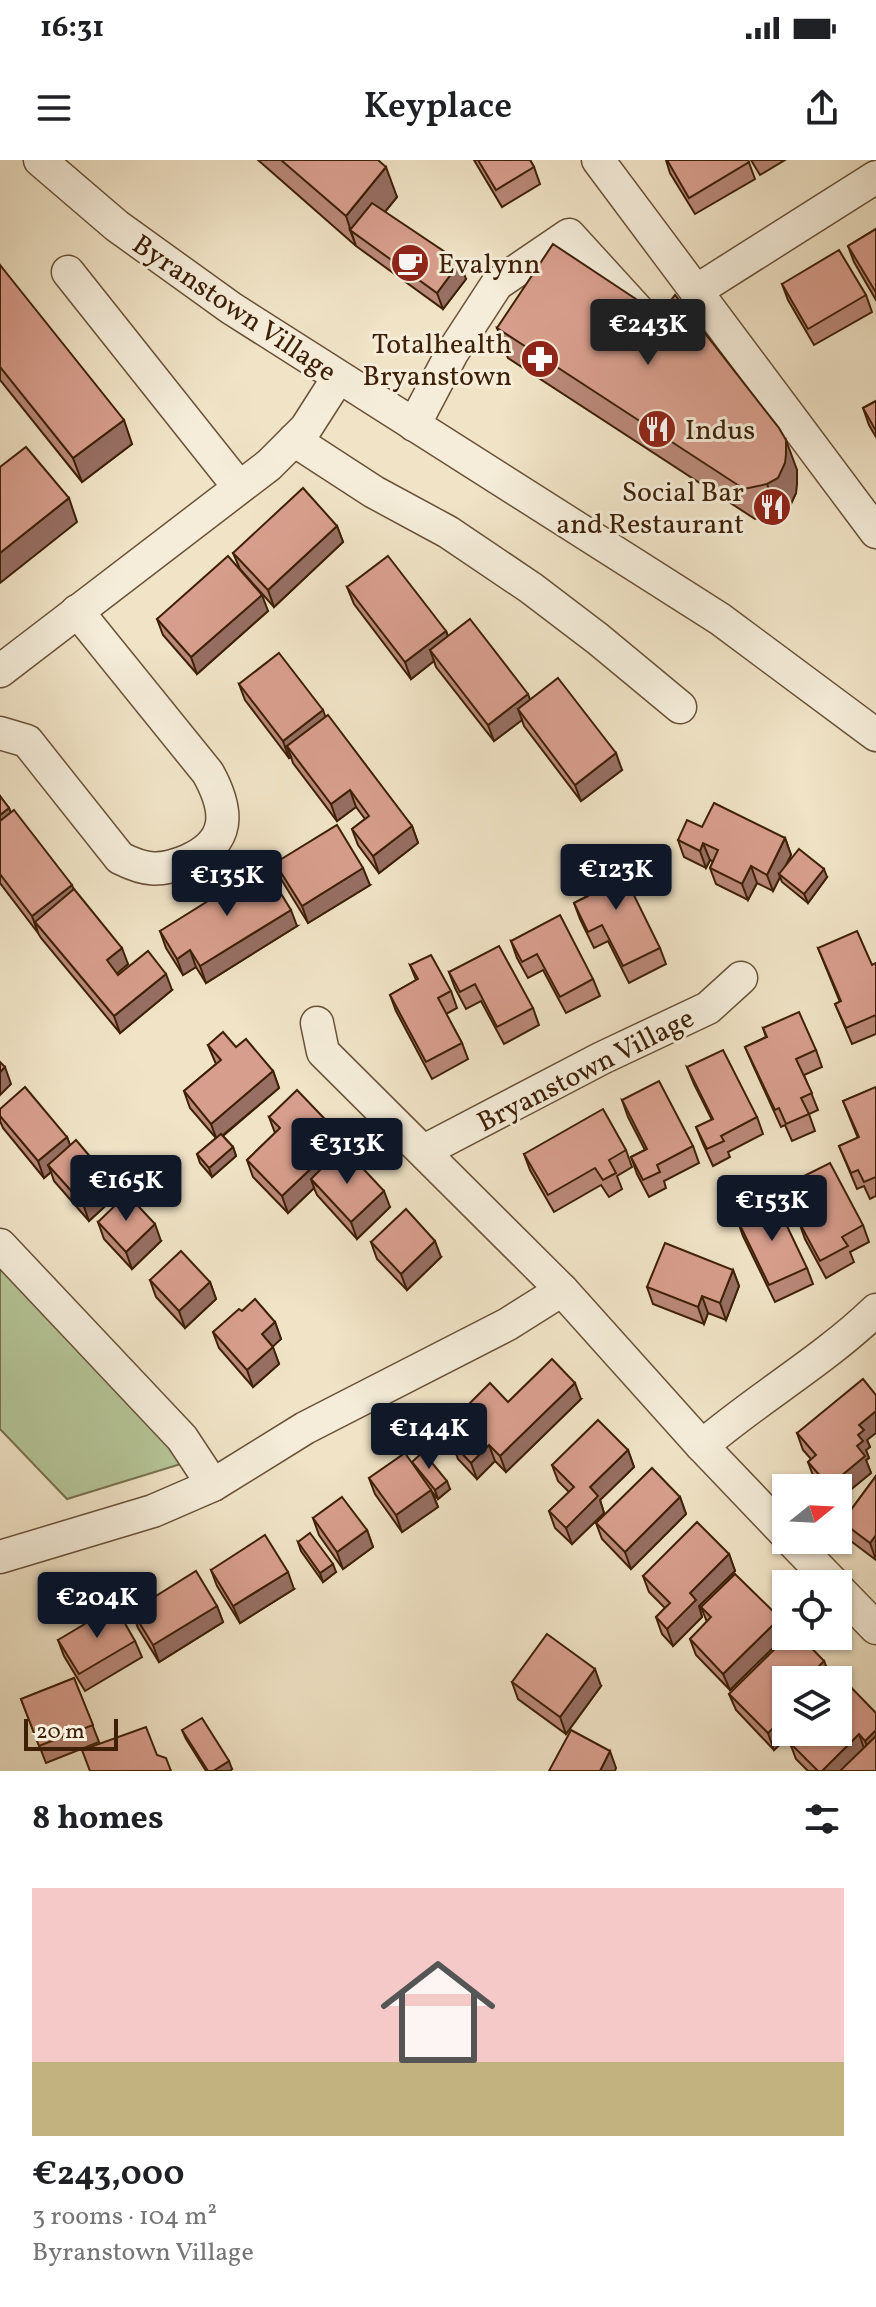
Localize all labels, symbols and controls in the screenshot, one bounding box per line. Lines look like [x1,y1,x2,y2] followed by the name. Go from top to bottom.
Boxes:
[40,7,104,49] text: 16:31
[364,83,512,133] text: Keyplace
[32,86,76,130] icon: menu
[800,86,844,130] icon: share
[124,226,343,392] street label: Byranstown Village
[389,242,431,284] cafe icon: Evalynn
[438,246,541,285] place label: Evalynn
[592,299,704,367] pin: €243K
[608,307,688,343] text: €243K
[362,326,512,397] place label: Totalhealth Bryanstown
[519,338,561,380] pharmacy icon: Totalhealth Bryanstown
[636,408,678,450] restaurant icon: Indus
[685,412,755,451] place label: Indus
[556,474,744,545] place label: Social Bar and Restaurant
[751,486,793,528] restaurant icon: Social Bar and Restaurant
[560,844,672,912] pin: €123K
[171,850,283,918] pin: €135K
[579,852,653,888] text: €123K
[190,858,264,894] text: €135K
[471,1000,701,1143] street label: Bryanstown Village
[291,1118,403,1186] pin: €313K
[310,1126,384,1162] text: €313K
[70,1155,182,1223] pin: €165K
[88,1163,164,1199] text: €165K
[716,1175,828,1243] pin: €153K
[735,1183,809,1219] text: €153K
[373,1403,485,1471] pin: €144K
[389,1411,469,1447] text: €144K
[772,1474,852,1554] north arrow
[772,1474,852,1746] map controls
[772,1570,852,1650] button: locate
[41,1572,153,1640] pin: €204K
[56,1580,138,1616] text: €204K
[772,1666,852,1746] button: layers
[24,1715,118,1751] scale bar
[36,1717,85,1748] text: 20 m
[32,1796,164,1843] text: 8 homes
[800,1797,844,1841] icon: filters
[366,1940,510,2084] icon: home
[32,2152,184,2199] text: €243,000
[32,2199,217,2235] text: 3 rooms · 104 m²
[32,2235,254,2271] text: Byranstown Village

